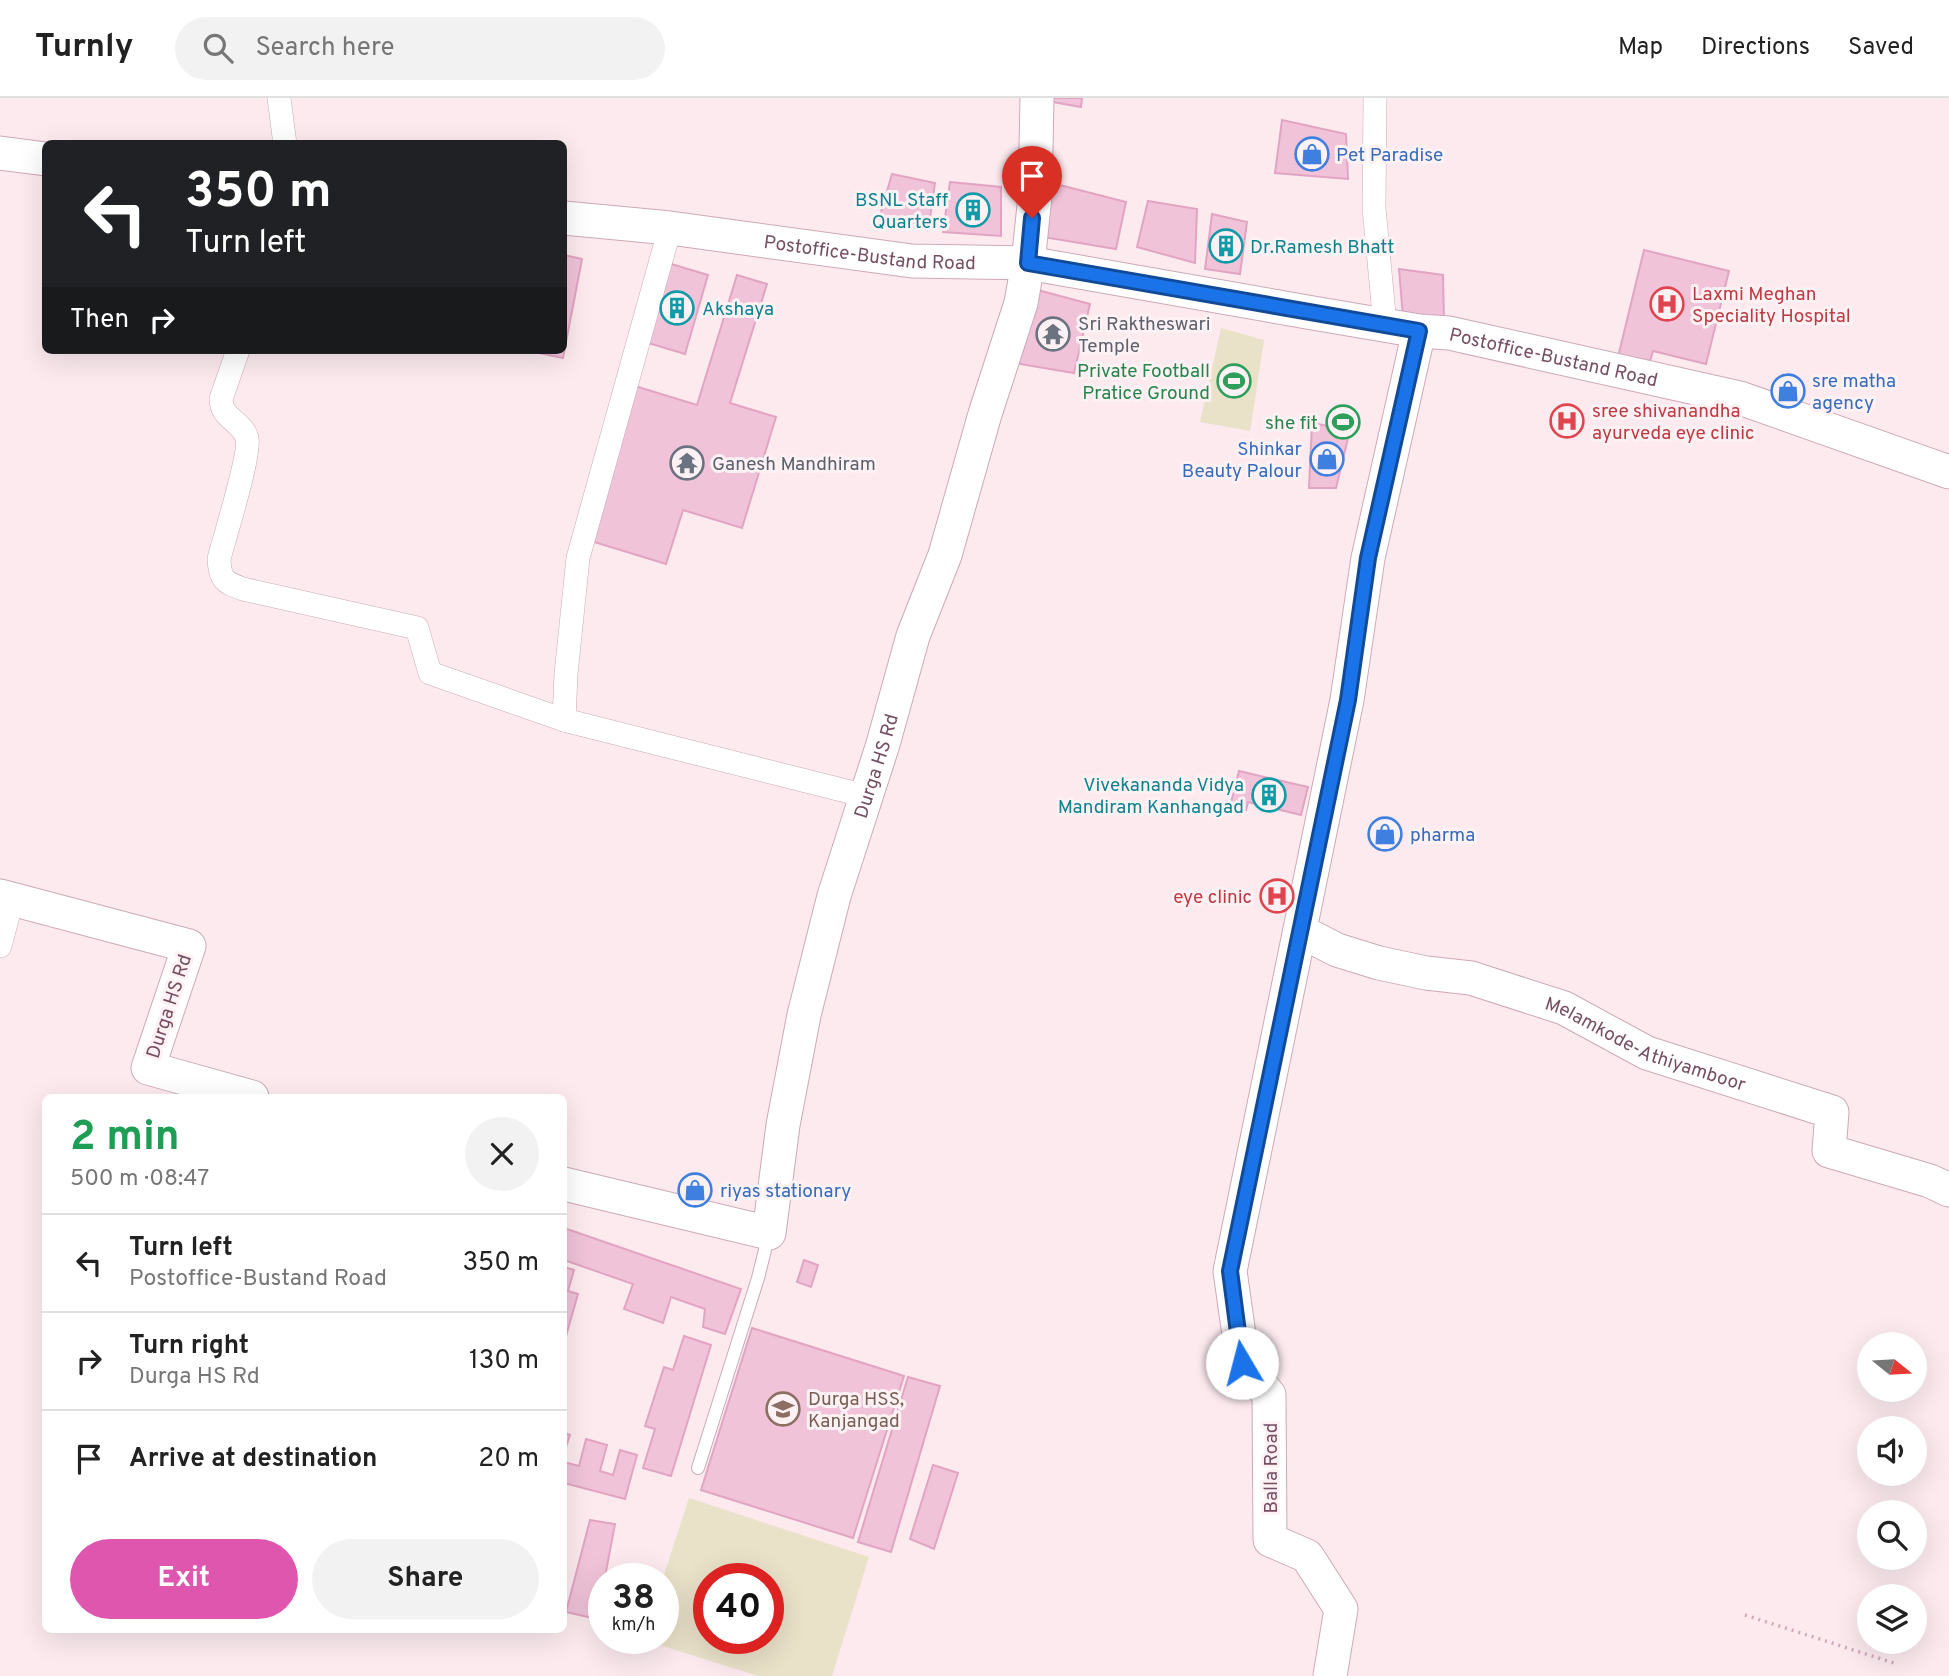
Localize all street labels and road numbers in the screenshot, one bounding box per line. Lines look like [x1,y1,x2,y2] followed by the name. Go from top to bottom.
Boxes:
[762,231,976,276] street label: Postoffice-Bustand Road
[1447,323,1660,393] street label: Postoffice-Bustand Road
[850,712,905,822] street label: Durga HS Rd
[142,952,198,1062] street label: Durga HS Rd
[1542,993,1749,1098] street label: Melamkode-Athiyamboor
[1260,1422,1284,1514] street label: Balla Road

